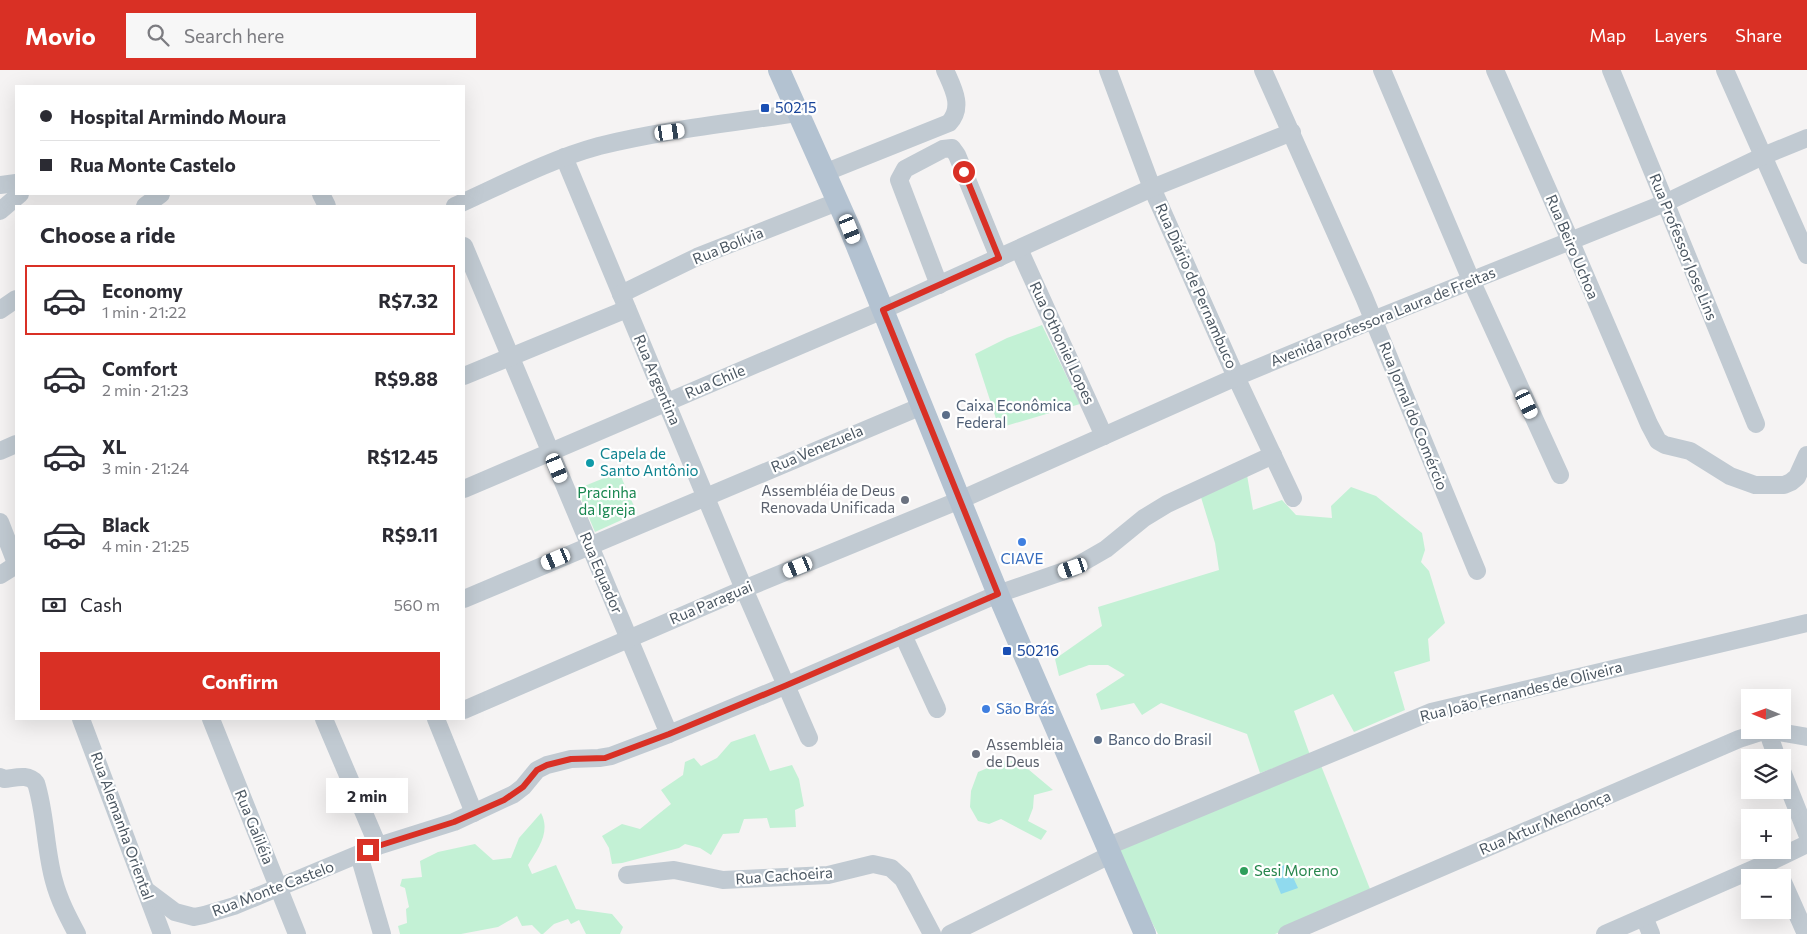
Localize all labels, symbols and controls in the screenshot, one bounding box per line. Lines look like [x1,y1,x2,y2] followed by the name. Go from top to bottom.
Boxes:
[126,13,476,58] search box
[25,21,96,50] text: Movio
[144,21,172,49] icon: search
[184,24,284,47] text: Search here
[1589,24,1626,46] text: Map
[1654,24,1707,46] text: Layers
[1735,24,1782,46] text: Share
[775,98,817,116] place label: 50215
[759,102,771,114] marker: 50215
[70,105,286,128] text: Hospital Armindo Moura
[654,122,685,142] car
[70,153,236,176] text: Rua Monte Castelo
[953,161,975,183] route start
[1646,171,1722,323] street label: Rua Professor Jose Lins
[1543,192,1603,302] street label: Rua Beiro Uchoa
[1152,200,1242,371] street label: Rua Diário de Pernambuco
[837,212,862,246] car
[40,221,175,248] text: Choose a ride
[690,223,766,267] street label: Rua Bolívia
[1267,263,1498,370] street label: Avenida Professora Laura de Freitas
[42,278,87,323] icon: car
[1027,278,1099,407] street label: Rua Othoniel Lopes
[102,279,183,302] text: Economy
[378,289,438,312] text: R$7.32
[102,302,186,321] text: 1 min · 21:22
[631,332,685,427] street label: Rua Argentina
[1376,339,1452,492] street label: Rua Jornal do Comércio
[42,356,87,401] icon: car
[102,357,178,380] text: Comfort
[682,360,747,402] street label: Rua Chile
[374,367,438,390] text: R$9.88
[102,380,189,399] text: 2 min · 21:23
[1513,387,1540,421] car
[956,396,1072,431] place label: Caixa Econômica Federal
[940,409,952,421] marker: Caixa Econômica Federal
[768,421,865,476] street label: Rua Venezuela
[42,434,87,479] icon: car
[102,435,127,458] text: XL
[600,444,699,479] place label: Capela de Santo Antônio
[367,445,438,468] text: R$12.45
[544,451,569,485] car
[584,457,596,469] marker: Capela de Santo Antônio
[102,458,189,477] text: 3 min · 21:24
[761,481,895,516] place label: Assembléia de Deus Renovada Unificada
[577,483,637,518] park label: Pracinha da Igreja
[899,494,911,506] marker: Assembléia de Deus Renovada Unificada
[42,512,87,557] icon: car
[102,513,150,536] text: Black
[382,523,438,546] text: R$9.11
[577,529,627,616] street label: Rua Equador
[102,536,189,555] text: 4 min · 21:25
[1016,536,1028,548] marker: CIAVE
[539,546,572,572] car
[1001,549,1044,567] place label: CIAVE
[781,554,814,580] car
[1056,556,1089,580] car
[666,577,755,628] street label: Rua Paraguai
[40,591,68,619] icon: cash
[80,593,122,616] text: Cash
[394,595,440,614] text: 560 m
[1017,641,1059,659] place label: 50216
[1001,645,1013,657] marker: 50216
[40,652,440,710] button: Confirm
[1418,657,1624,725] street label: Rua João Fernandes de Oliveira
[1741,689,1791,739] north arrow
[1741,689,1791,919] map controls
[996,699,1055,717] place label: São Brás
[980,703,992,715] marker: São Brás
[1108,730,1212,748] place label: Banco do Brasil
[1092,734,1104,746] marker: Banco do Brasil
[986,735,1063,770] place label: Assembleia de Deus
[970,748,982,760] marker: Assembleia de Deus
[88,749,158,902] street label: Rua Alemanha Oriental
[1741,749,1791,799] button: layers
[327,778,409,812] callout: 2 min
[347,786,387,805] text: 2 min
[1476,786,1613,858] street label: Rua Artur Mendonça
[232,787,278,867] street label: Rua Galiléia
[1741,809,1791,859] button: +
[357,839,379,861] route end
[209,856,336,920] street label: Rua Monte Castelo
[1254,861,1339,879] place label: Sesi Moreno
[735,863,833,887] street label: Rua Cachoeira
[1238,865,1250,877] marker: Sesi Moreno
[1741,869,1791,919] button: −

